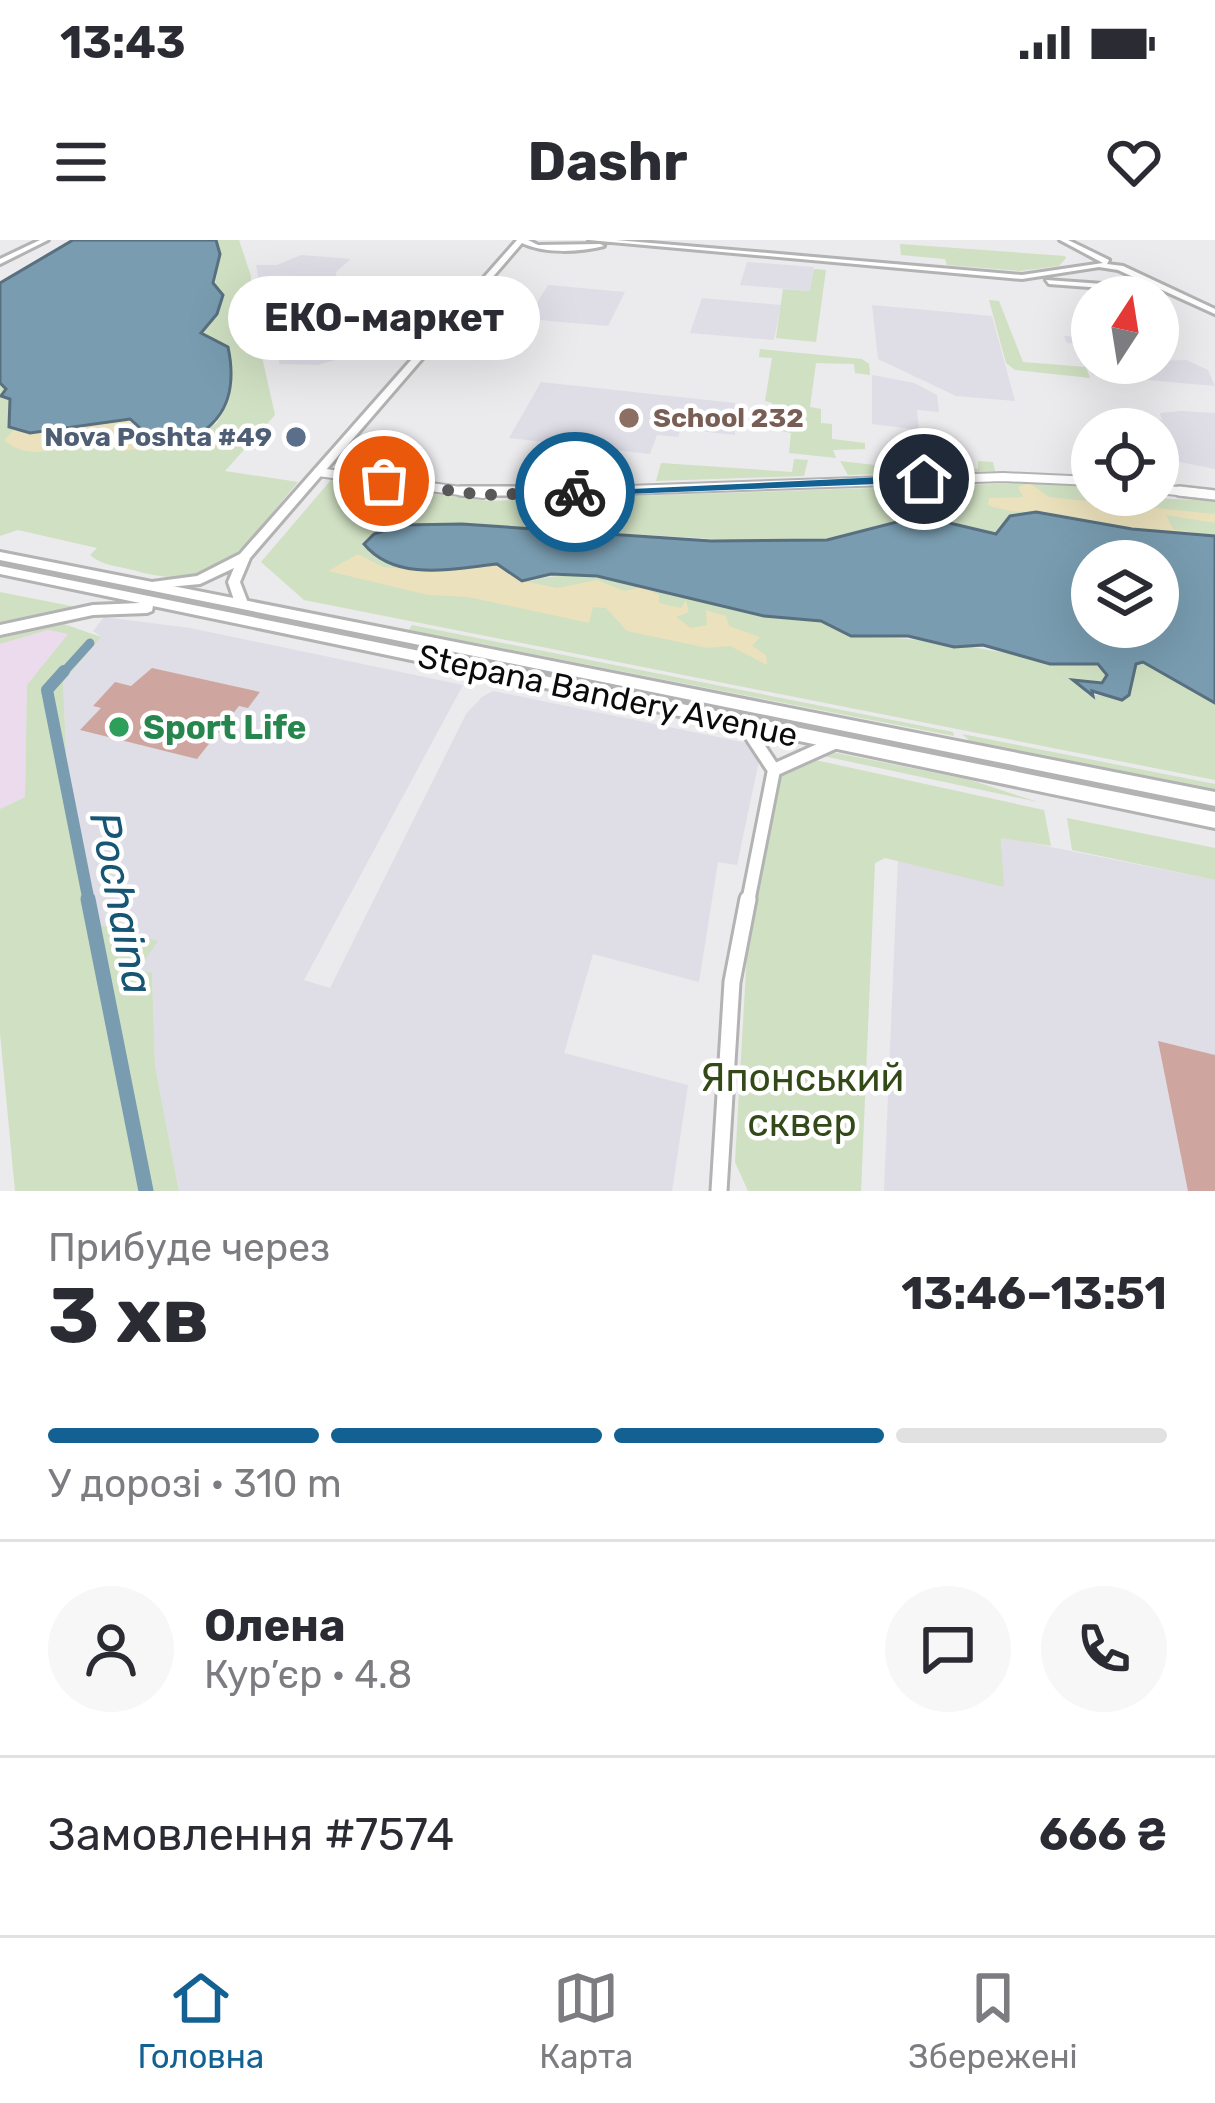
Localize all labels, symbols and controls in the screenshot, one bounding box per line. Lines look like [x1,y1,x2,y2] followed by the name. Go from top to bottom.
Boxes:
[60,16,186,69] text: 13:43
[48,129,114,195] icon: menu
[1101,129,1167,195] icon: heart
[527,130,688,194] text: Dashr
[1071,276,1179,384] north arrow
[1071,276,1179,648] map controls
[228,277,540,361] callout: ЕКО-маркет
[264,295,504,341] text: ЕКО-маркет
[653,402,804,434] place label: School 232
[616,405,642,431] marker: School 232
[1071,408,1179,516] button: locate
[44,421,272,453] place label: Nova Poshta #49
[283,424,309,450] marker: Nova Poshta #49
[873,428,975,530] pin
[333,430,435,532] pin
[515,432,635,552] courier
[891,446,957,512] icon: home
[351,448,417,514] icon: bag
[542,459,608,525] icon: bike
[1071,540,1179,648] button: layers
[414,636,801,755] street label: Stepana Bandery Avenue
[143,708,306,747] place label: Sport Life
[106,714,132,740] marker: Sport Life
[79,808,163,999] water label: Pochaina
[700,1055,904,1146] park label: Японський сквер
[48,1225,330,1271] text: Прибуде через
[901,1267,1167,1320] text: 13:46–13:51
[48,1269,209,1362] text: 3 хв
[48,1461,342,1507] text: У дорозі · 310 m
[48,1586,174,1712] button: person
[885,1586,1011,1712] button: chat
[1041,1586,1167,1712] button: phone
[204,1599,346,1652] text: Олена
[204,1652,412,1698] text: Кур’єр · 4.8
[48,1808,454,1861] text: Замовлення #7574
[1039,1808,1167,1861] text: 666 ₴
[137,1965,264,2076] tab: Головна
[539,1965,633,2076] tab: Карта
[908,1965,1077,2076] tab: Збережені

